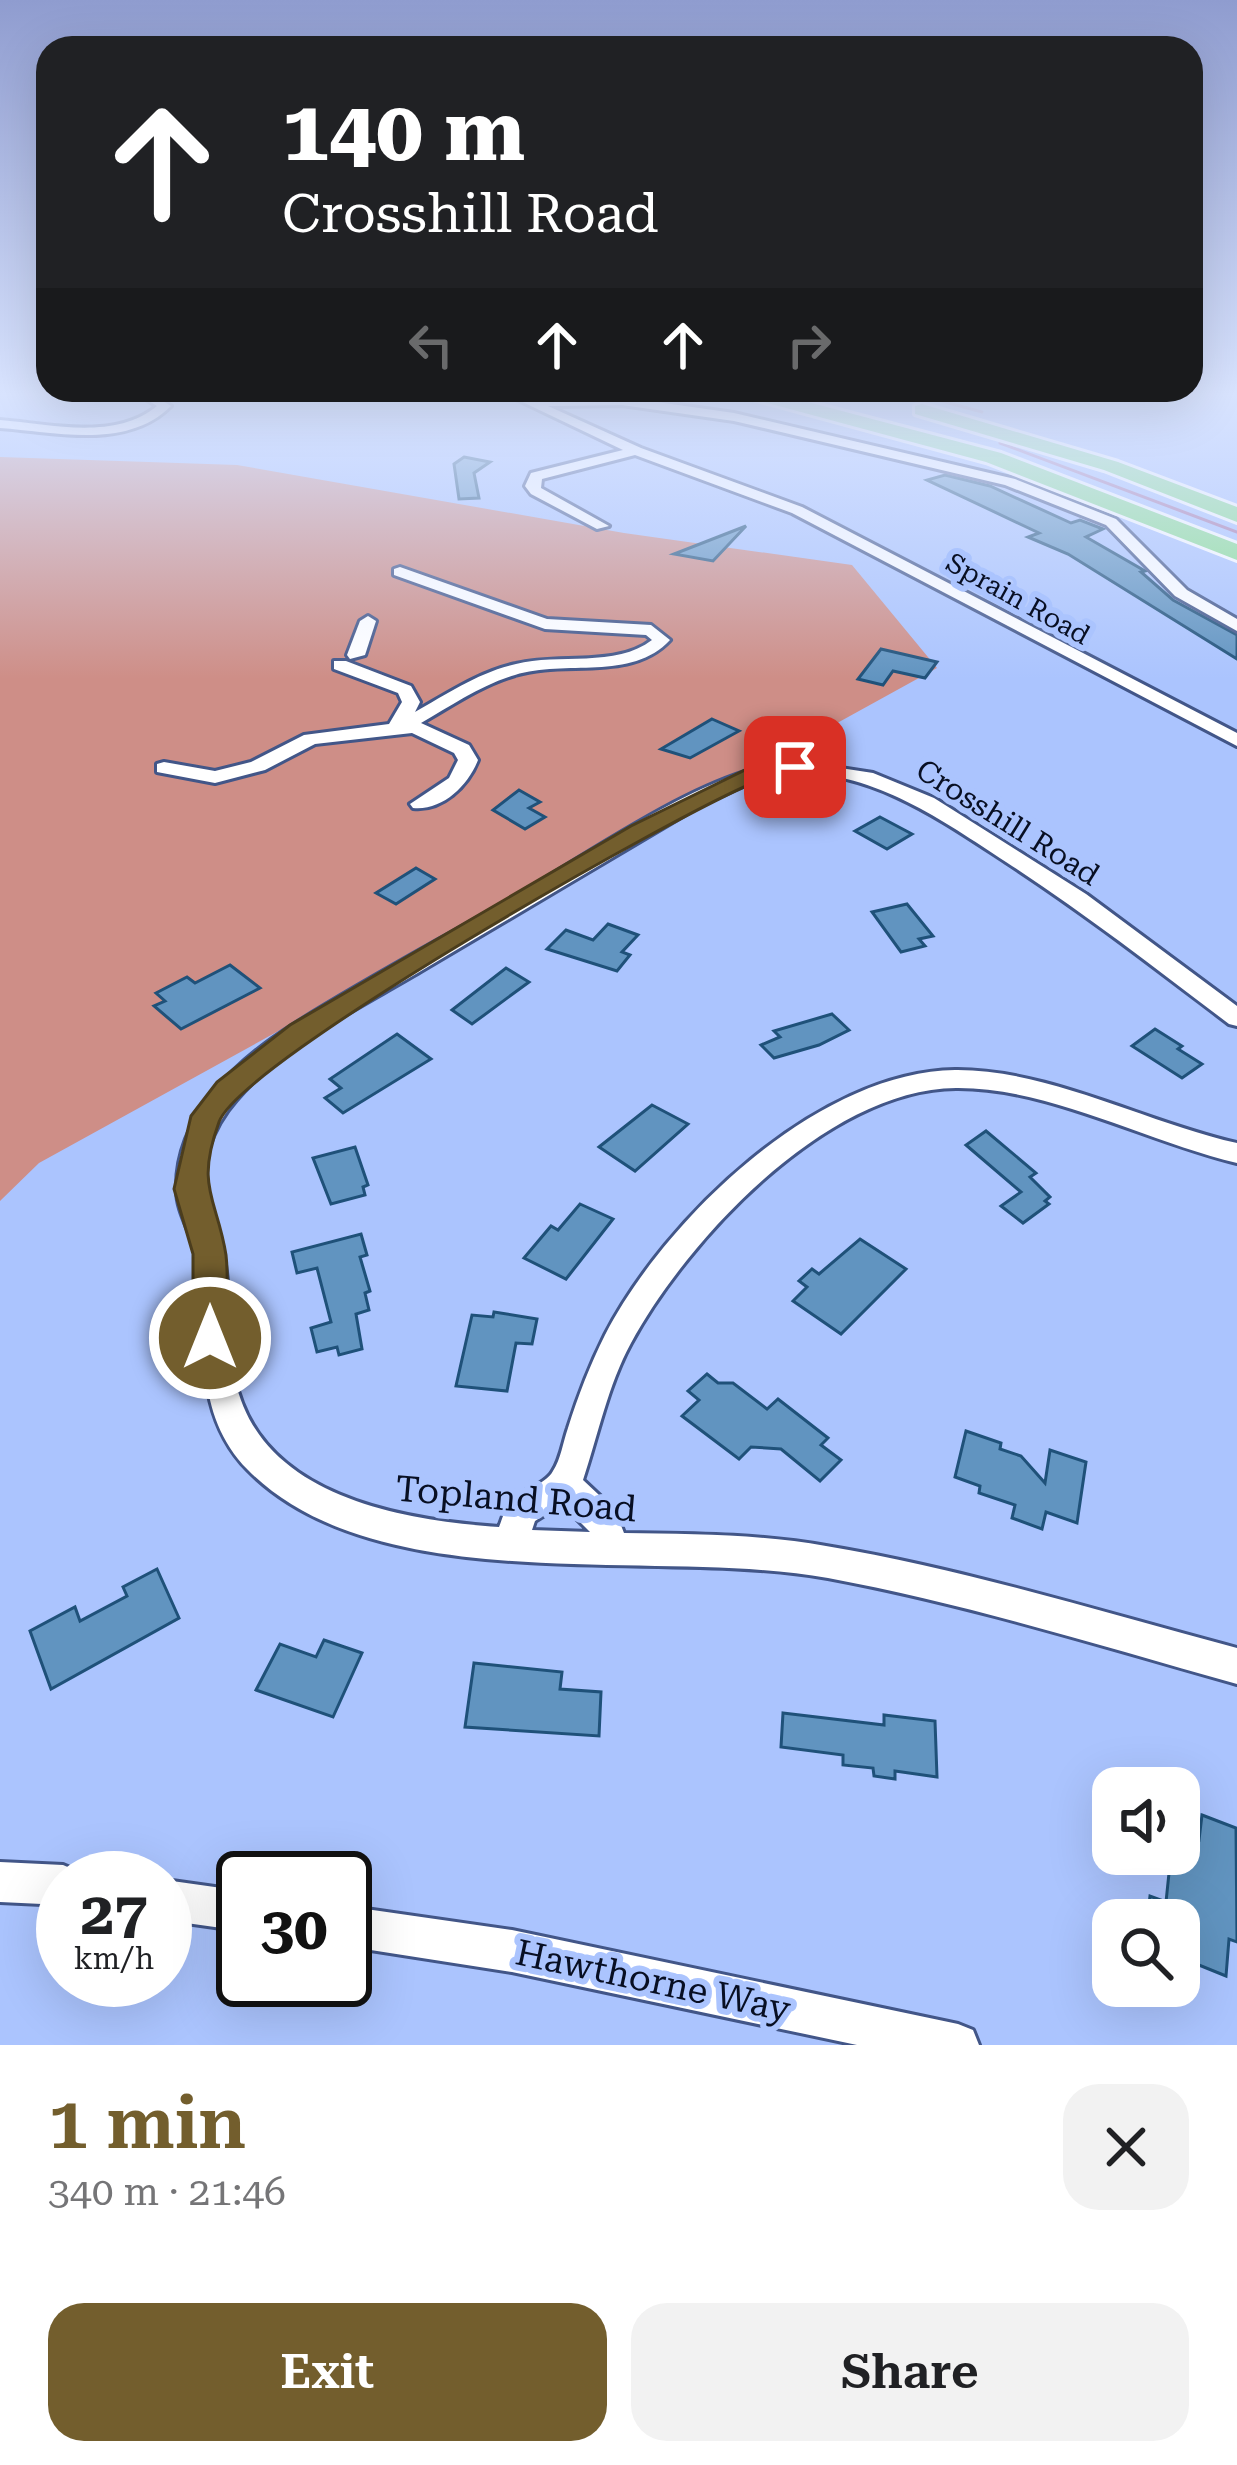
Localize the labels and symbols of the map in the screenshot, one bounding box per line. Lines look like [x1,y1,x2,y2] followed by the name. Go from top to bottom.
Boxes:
[941,546,1095,652] street label: Sprain Road
[744,716,846,818] pin
[910,752,1106,892] street label: Crosshill Road
[147,1275,273,1401] position arrow
[394,1468,638,1530] street label: Topland Road
[216,1851,372,2007] speed limit sign: 30
[512,1931,795,2031] street label: Hawthorne Way

